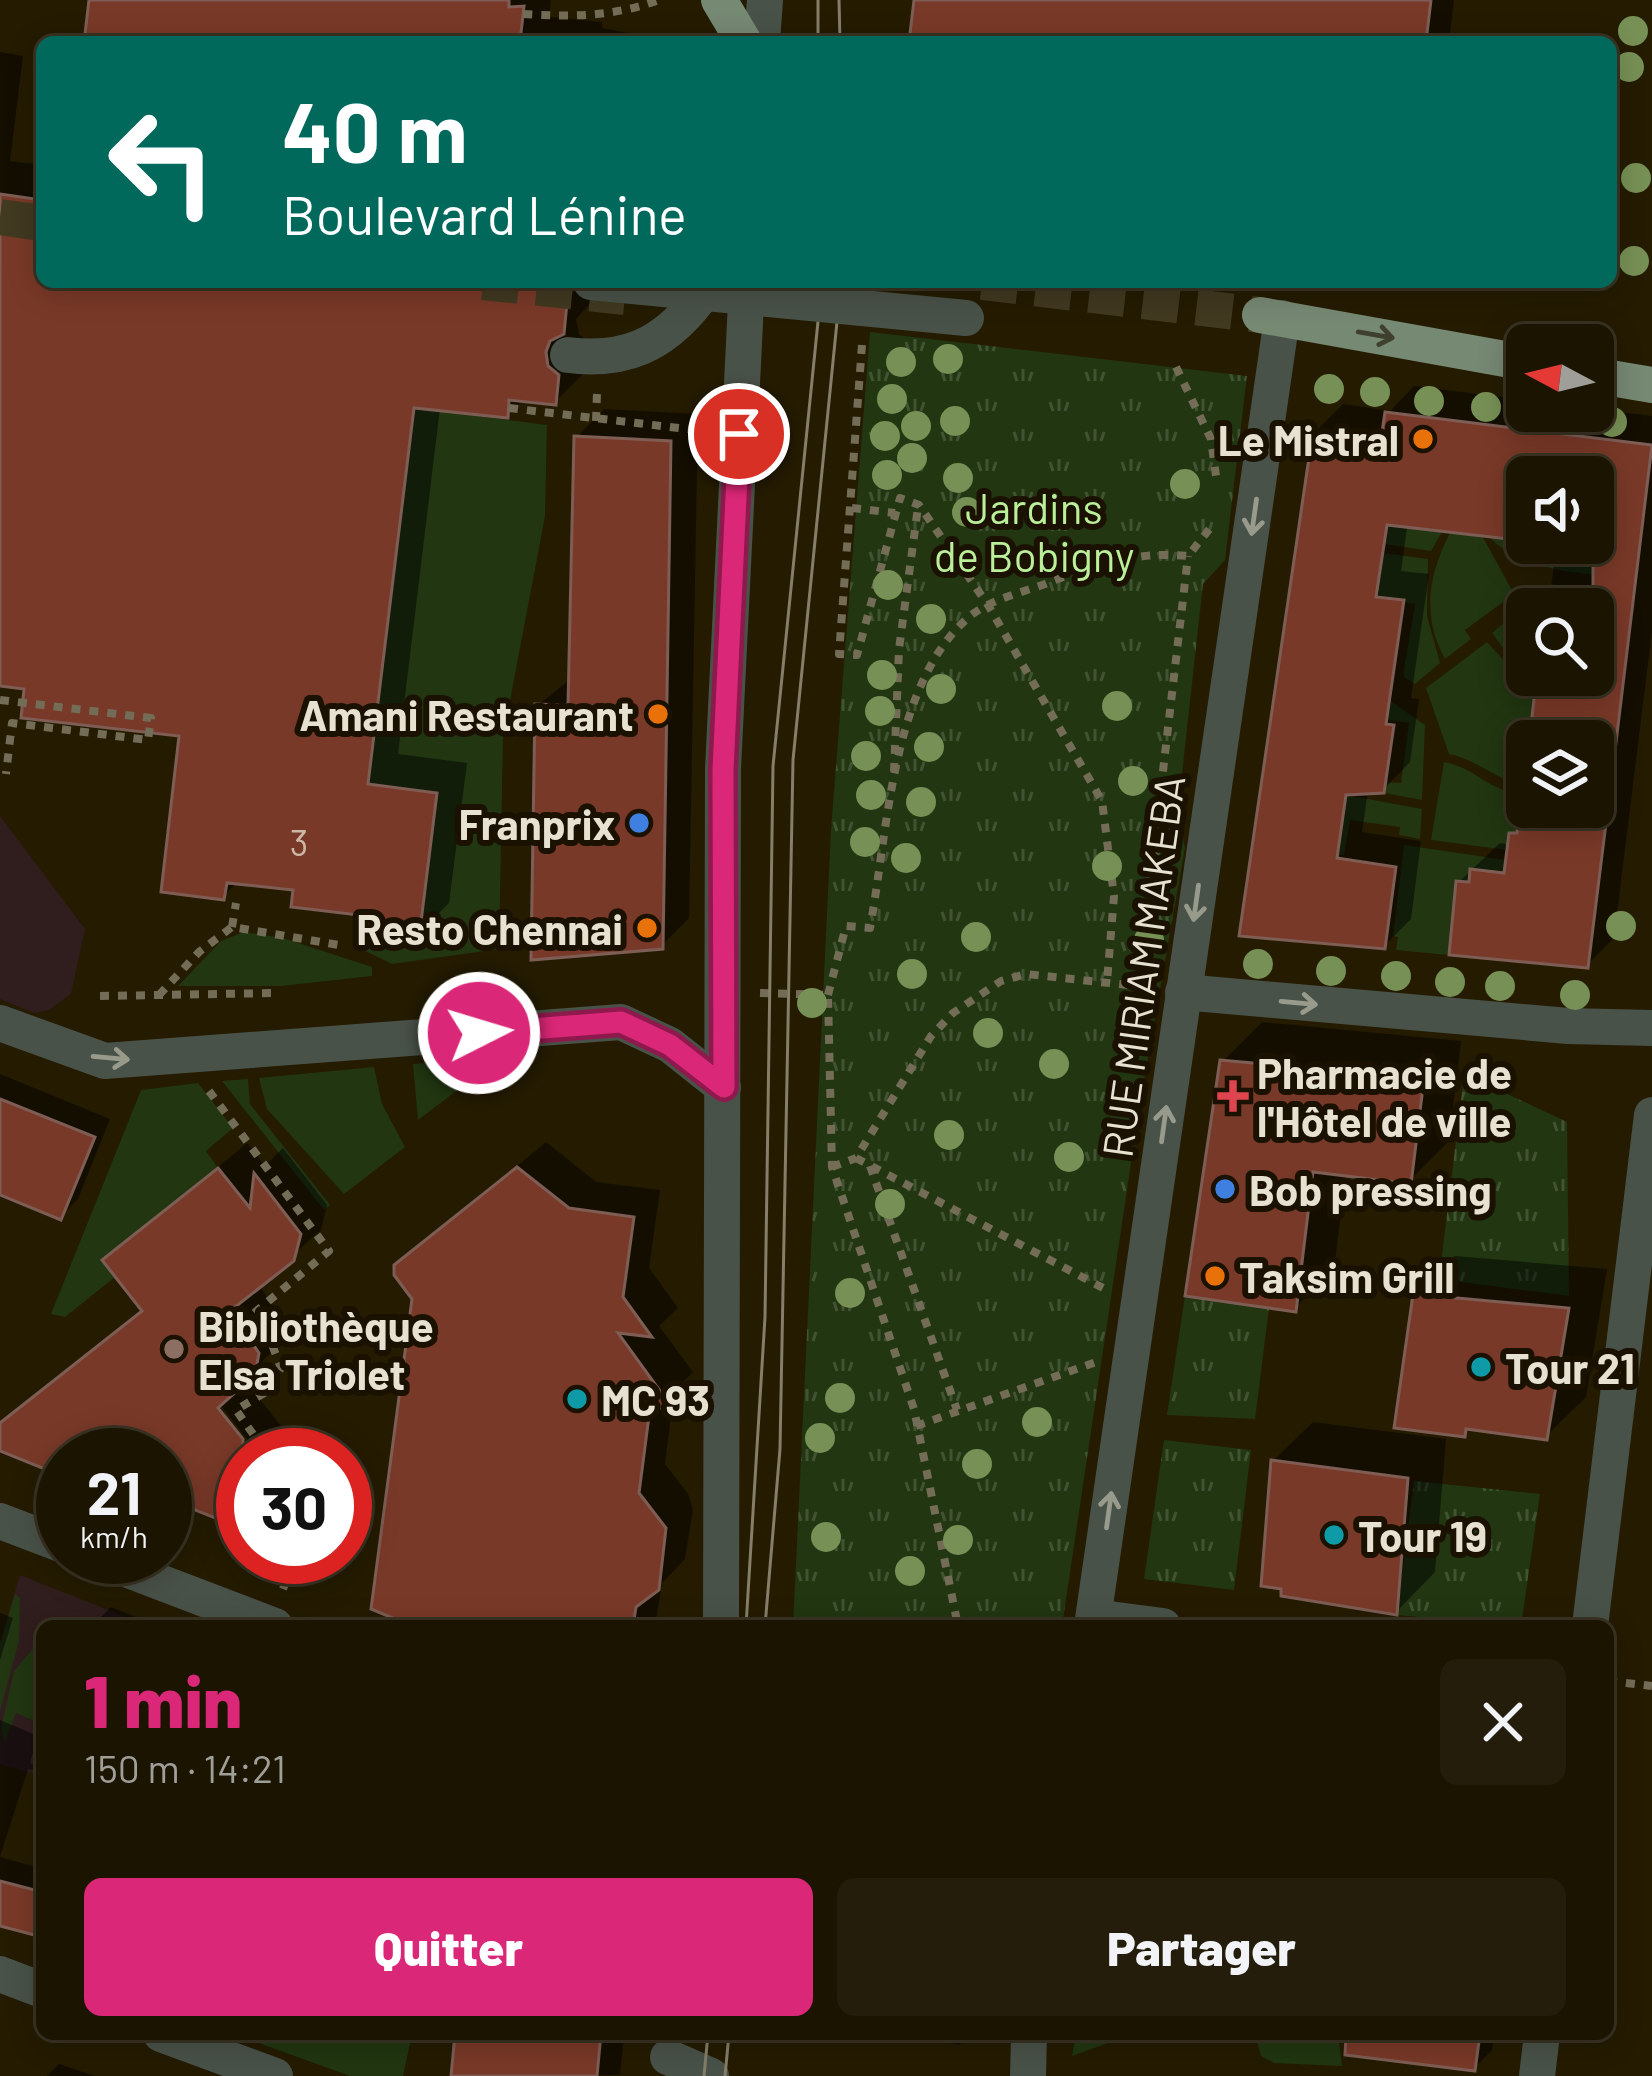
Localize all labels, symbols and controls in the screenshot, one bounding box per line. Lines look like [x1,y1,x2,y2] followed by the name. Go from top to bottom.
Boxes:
[282,79,468,180] text: 40 m
[84,84,240,240] icon: left
[282,181,687,246] text: Boulevard Lénine
[1506,324,1614,432] north arrow
[1506,324,1614,828] map controls
[1355,325,1394,348] one-way arrow
[688,383,790,485] pin
[706,401,772,467] icon: arrive
[1218,414,1399,464] place label: Le Mistral
[1410,426,1436,452] marker: Le Mistral
[1506,456,1614,564] button: sound
[934,482,1134,581] park label: Jardins de Bobigny
[1242,497,1265,536] one-way arrow
[1506,588,1614,696] button: search
[299,689,634,739] place label: Amani Restaurant
[645,701,671,727] marker: Amani Restaurant
[1506,720,1614,828] button: layers
[1090,772,1194,1160] street label: RUE MIRIAM MAKEBA
[458,798,615,848] place label: Franprix
[626,810,652,836] marker: Franprix
[290,820,308,863] house number: 3
[1184,883,1207,922] one-way arrow
[356,903,623,953] place label: Resto Chennai
[634,915,660,941] marker: Resto Chennai
[416,970,542,1096] position arrow
[1279,992,1318,1015] one-way arrow
[90,1046,129,1069] one-way arrow
[1257,1047,1512,1145] place label: Pharmacie de l'Hôtel de ville
[1220,1083,1246,1109] marker: Pharmacie de l'Hôtel de ville
[1153,1105,1176,1144] one-way arrow
[1249,1164,1492,1215] place label: Bob pressing
[1212,1176,1238,1202] marker: Bob pressing
[1239,1251,1454,1301] place label: Taksim Grill
[1202,1263,1228,1289] marker: Taksim Grill
[198,1300,434,1398] place label: Bibliothèque Elsa Triolet
[161,1336,187,1362] marker: Bibliothèque Elsa Triolet
[1505,1342,1635,1392] place label: Tour 21
[1468,1354,1494,1380] marker: Tour 21
[601,1374,710,1424] place label: MC 93
[564,1386,590,1412] marker: MC 93
[216,1428,372,1584] speed limit sign: 30
[87,1455,141,1527] text: 21
[1098,1491,1121,1530] one-way arrow
[1358,1510,1487,1560] place label: Tour 19
[80,1518,148,1554] text: km/h
[1321,1522,1347,1548] marker: Tour 19
[84,1656,242,1742] text: 1 min
[1440,1659,1566,1785] button: close
[84,1744,286,1791] text: 150 m · 14:21
[84,1878,813,2016] button: Quitter
[837,1878,1566,2016] button: Partager

